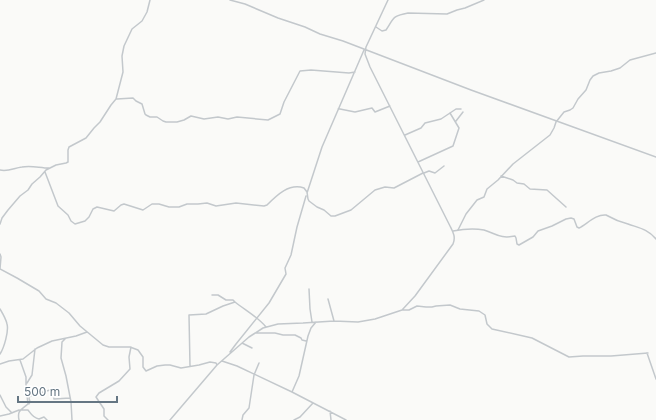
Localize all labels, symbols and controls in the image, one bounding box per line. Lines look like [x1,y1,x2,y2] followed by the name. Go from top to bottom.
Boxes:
[18,378,117,404] scale bar
[24,384,60,399] text: 500 m

